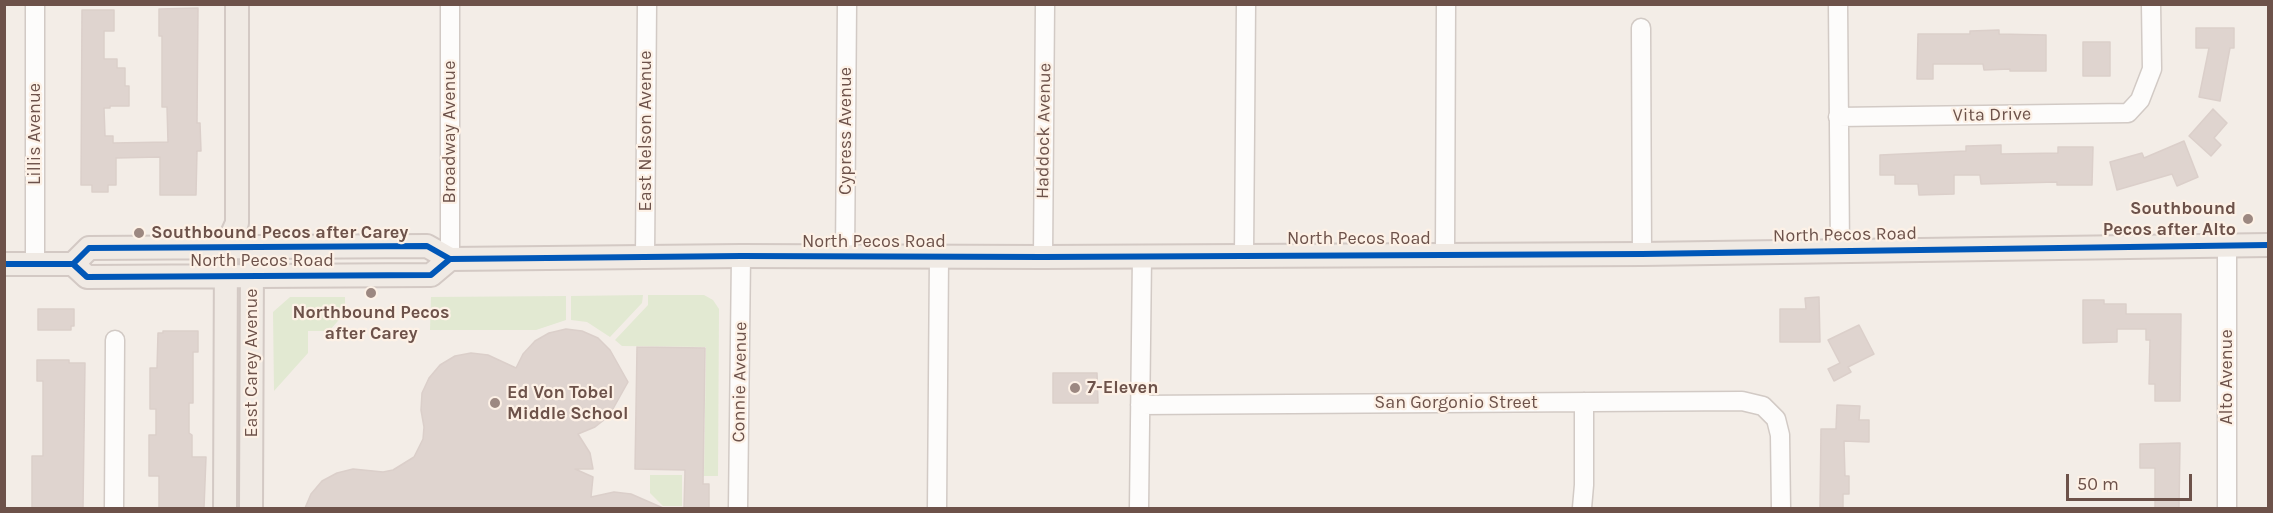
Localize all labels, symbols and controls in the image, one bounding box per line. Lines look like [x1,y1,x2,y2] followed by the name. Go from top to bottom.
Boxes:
[635,51,657,211] street label: East Nelson Avenue
[439,61,461,203] street label: Broadway Avenue
[1032,63,1056,199] street label: Haddock Avenue
[835,67,857,195] street label: Cypress Avenue
[24,83,46,185] street label: Lillis Avenue
[1953,104,2031,126] street label: Vita Drive
[2103,198,2236,240] place label: Southbound Pecos after Alto
[2241,212,2255,226] marker: Southbound Pecos after Alto
[151,222,408,244] place label: Southbound Pecos after Carey
[1773,223,1917,247] street label: North Pecos Road
[132,226,146,240] marker: Southbound Pecos after Carey
[1287,228,1431,250] street label: North Pecos Road
[802,231,946,253] street label: North Pecos Road
[190,250,334,272] street label: North Pecos Road
[364,286,378,300] marker: Northbound Pecos after Carey
[241,288,263,438] street label: East Carey Avenue
[292,302,450,344] place label: Northbound Pecos after Carey
[728,321,752,443] street label: Connie Avenue
[2216,329,2238,425] street label: Alto Avenue
[1087,377,1158,399] place label: 7-Eleven
[1068,381,1082,395] marker: 7-Eleven
[507,382,628,424] place label: Ed Von Tobel Middle School
[1374,392,1538,414] street label: San Gorgonio Street
[488,396,502,410] marker: Ed Von Tobel Middle School
[2069,462,2195,500] scale bar
[2077,473,2119,495] text: 50 m

